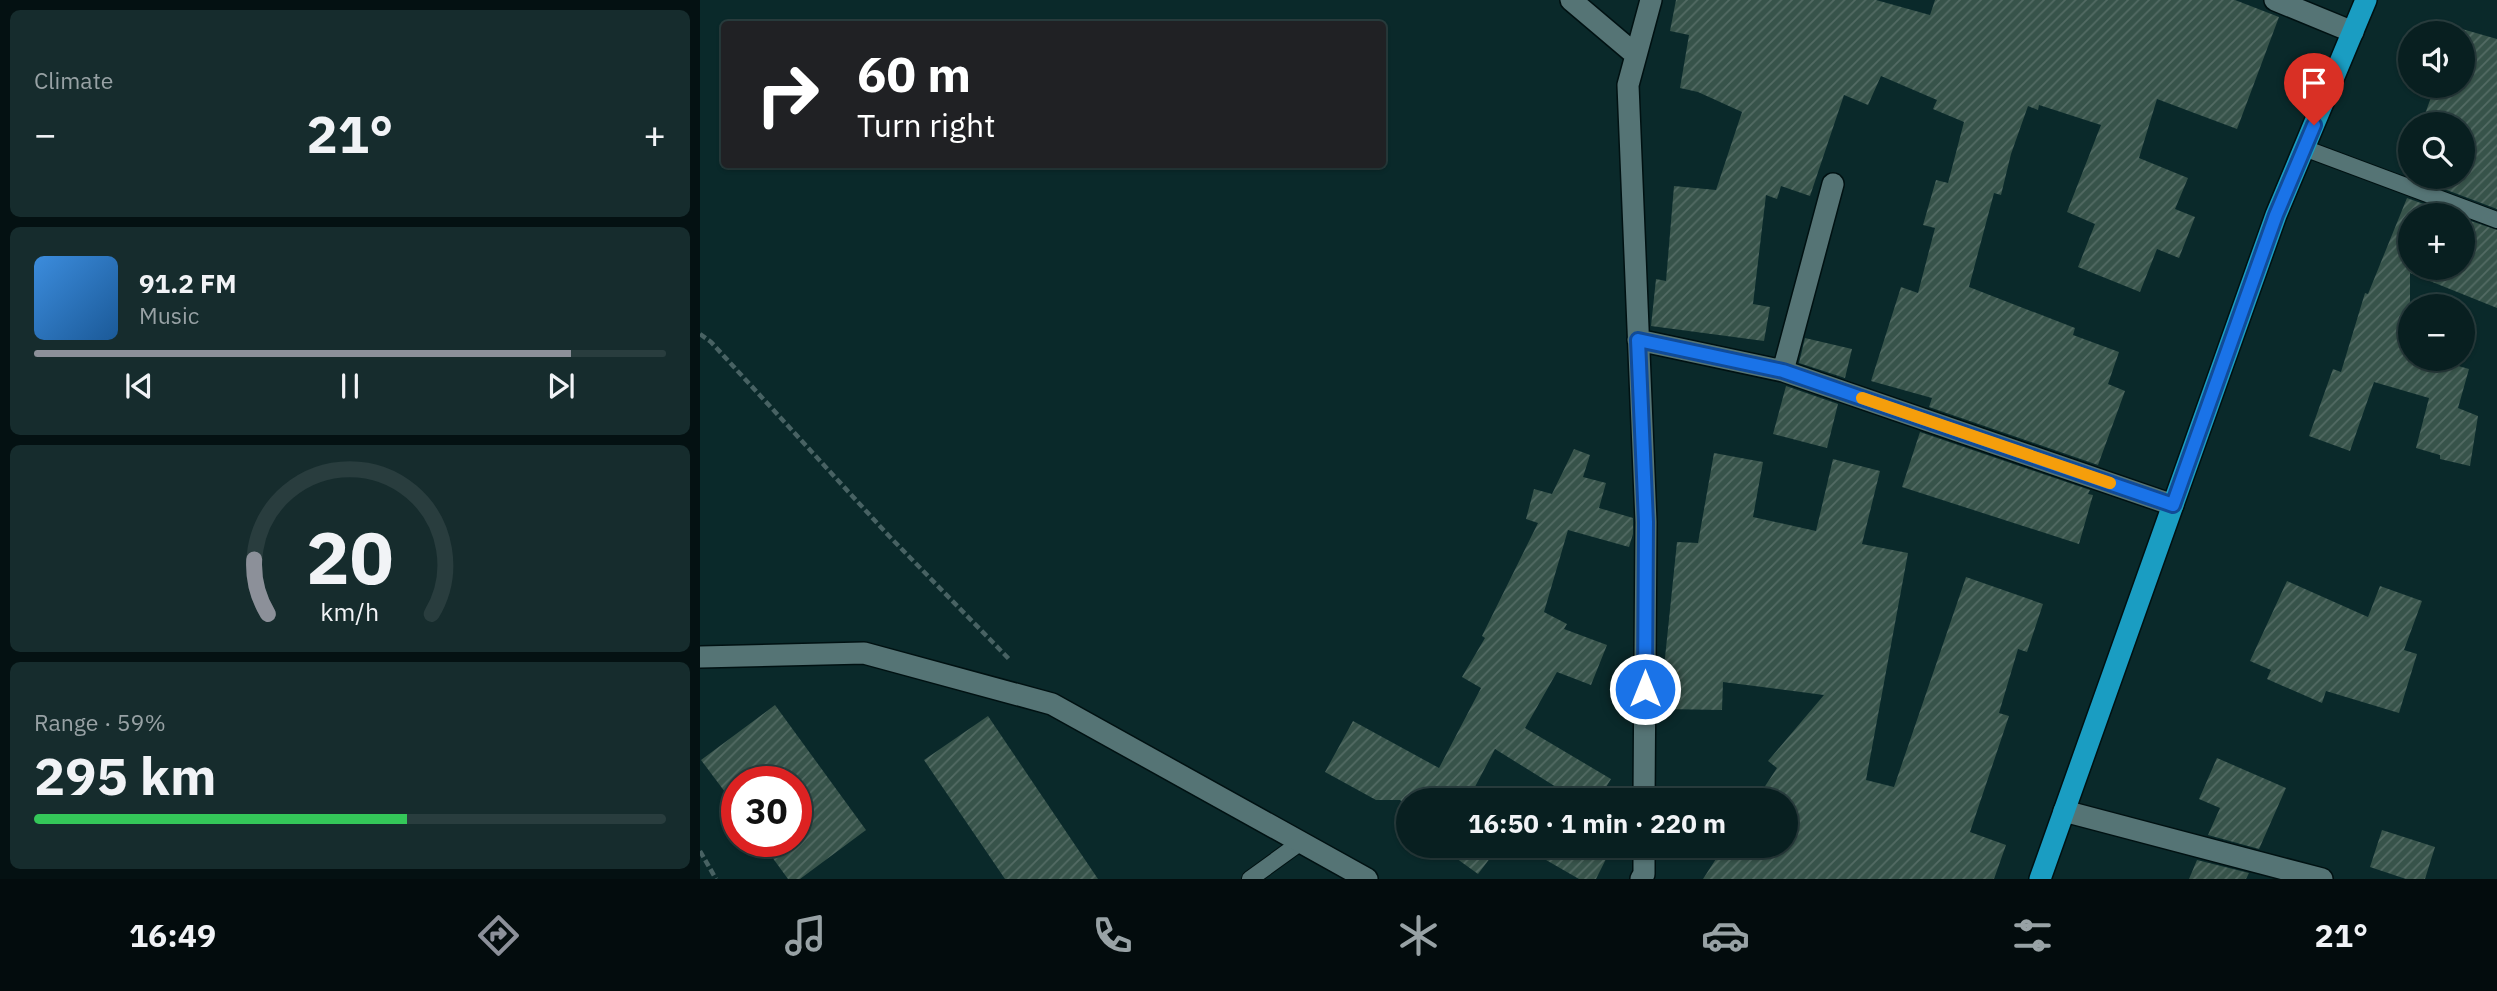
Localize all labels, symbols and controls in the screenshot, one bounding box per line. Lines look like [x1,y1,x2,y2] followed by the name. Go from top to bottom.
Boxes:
[2398,21,2475,371] map controls
[2398,21,2475,98] button: sound
[857,42,971,105] text: 60 m
[742,49,833,140] icon: right
[2284,53,2344,125] pin
[2295,64,2333,102] icon: arrive
[34,65,113,95] text: Climate
[307,100,393,167] text: 21°
[857,104,995,146] text: Turn right
[34,109,57,158] text: −
[643,109,666,158] text: +
[2398,112,2475,189] button: search
[2398,203,2475,280] button: +
[139,266,237,300] text: 91.2 FM
[2398,294,2475,371] button: −
[139,300,199,330] text: Music
[120,367,158,405] icon: previous
[331,367,369,405] icon: pause
[542,367,580,405] icon: next
[306,510,394,605] text: 20
[321,595,379,628] text: km/h
[1608,652,1682,726] position arrow
[34,707,166,737] text: Range · 59%
[34,742,216,809] text: 295 km
[721,766,812,857] speed limit sign: 30
[1468,806,1726,840] text: 16:50 · 1 min · 220 m
[474,911,523,960] icon: directions
[781,911,830,960] icon: music
[1088,911,1137,960] icon: phone
[1394,911,1443,960] icon: climate
[1701,911,1750,960] icon: car
[2008,911,2057,960] icon: filters
[129,914,216,956] text: 16:49
[2315,914,2368,956] text: 21°

